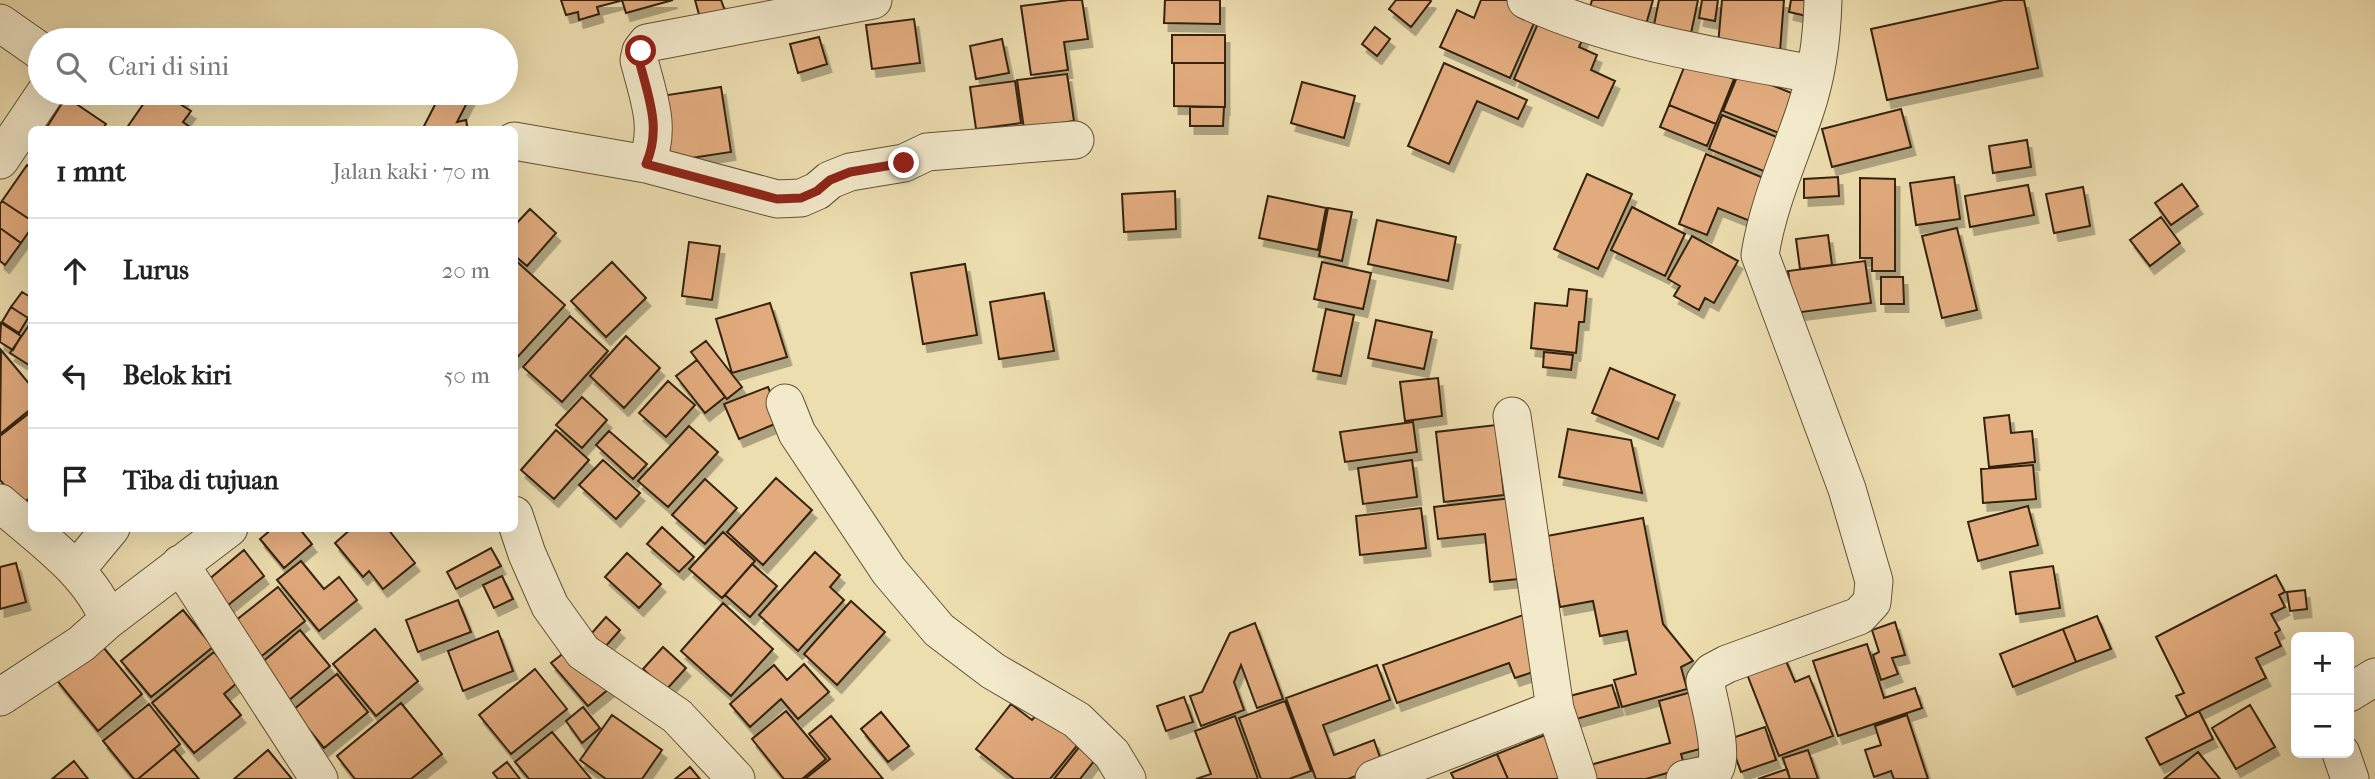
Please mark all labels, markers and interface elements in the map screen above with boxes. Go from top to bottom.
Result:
search box [28,28,518,105]
route start [625,35,656,66]
icon: search [52,48,90,86]
text: Cari di sini [108,51,229,82]
route end [888,147,919,178]
text: 1 mnt [56,154,126,189]
text: Jalan kaki · 70 m [333,158,490,185]
icon: ahead [56,252,94,290]
text: Lurus [123,255,189,286]
text: 20 m [441,257,490,284]
icon: left [56,357,94,395]
text: Belok kiri [123,360,231,391]
text: 50 m [443,362,490,389]
icon: arrive [56,462,94,500]
text: Tiba di tujuan [123,465,279,496]
map controls [2291,632,2354,758]
button: + [2291,632,2354,695]
button: − [2291,695,2354,758]

